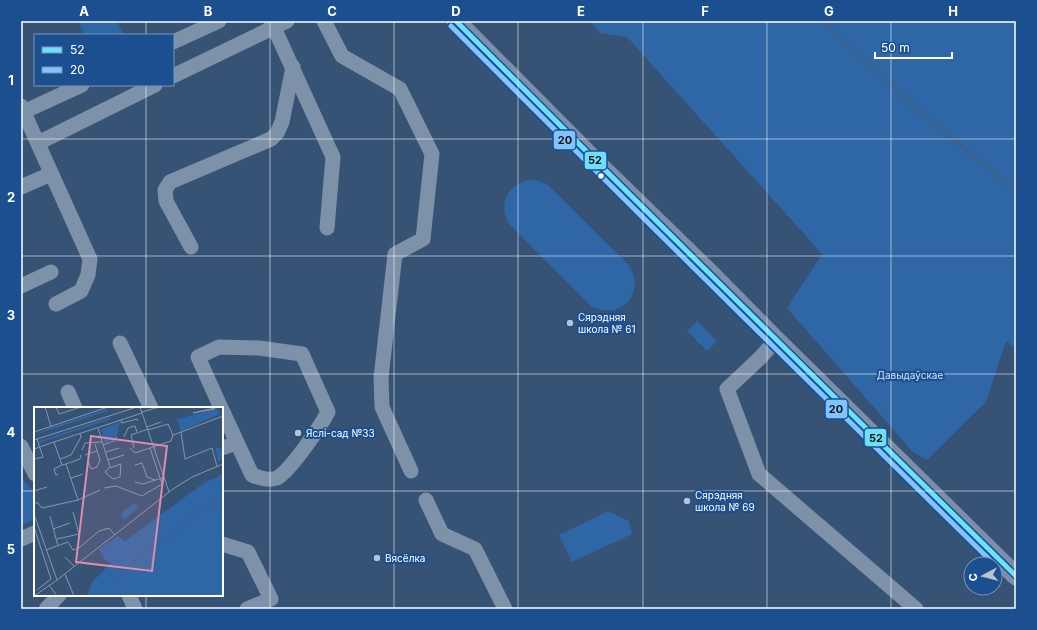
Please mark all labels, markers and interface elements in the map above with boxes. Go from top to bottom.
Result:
text: A [79,3,89,19]
text: B [204,3,213,19]
text: C [327,3,337,19]
text: D [451,3,461,19]
text: E [577,3,585,19]
text: F [701,3,709,19]
text: G [824,3,834,19]
text: H [948,3,958,19]
legend [34,34,174,86]
scale bar [875,34,952,60]
text: 50 m [881,40,910,55]
text: 52 [70,42,85,57]
text: 20 [70,62,85,77]
text: 1 [8,72,14,88]
line badge: 20 [553,130,576,150]
text: 20 [558,133,572,147]
line badge: 52 [584,151,607,170]
text: 52 [588,153,602,167]
unlabelled marker [596,171,606,181]
text: 2 [7,189,15,205]
text: 3 [7,307,15,323]
place label: Сярэдняя школа № 61 [578,311,636,335]
marker: Сярэдняя школа № 61 [565,318,575,328]
park label: Давыдаўскае [877,369,943,381]
line badge: 20 [825,399,848,419]
text: 20 [829,402,843,416]
inset map [34,407,223,596]
text: 4 [7,424,16,440]
place label: Яслі-сад №33 [306,427,375,439]
marker: Яслі-сад №33 [293,428,303,438]
line badge: 52 [864,428,887,447]
text: 52 [869,431,883,445]
place label: Сярэдняя школа № 69 [695,489,755,513]
marker: Сярэдняя школа № 69 [682,496,692,506]
text: 5 [7,541,15,557]
place label: Вясёлка [385,552,425,564]
marker: Вясёлка [372,553,382,563]
north arrow [963,556,1003,596]
text: С [966,572,981,582]

